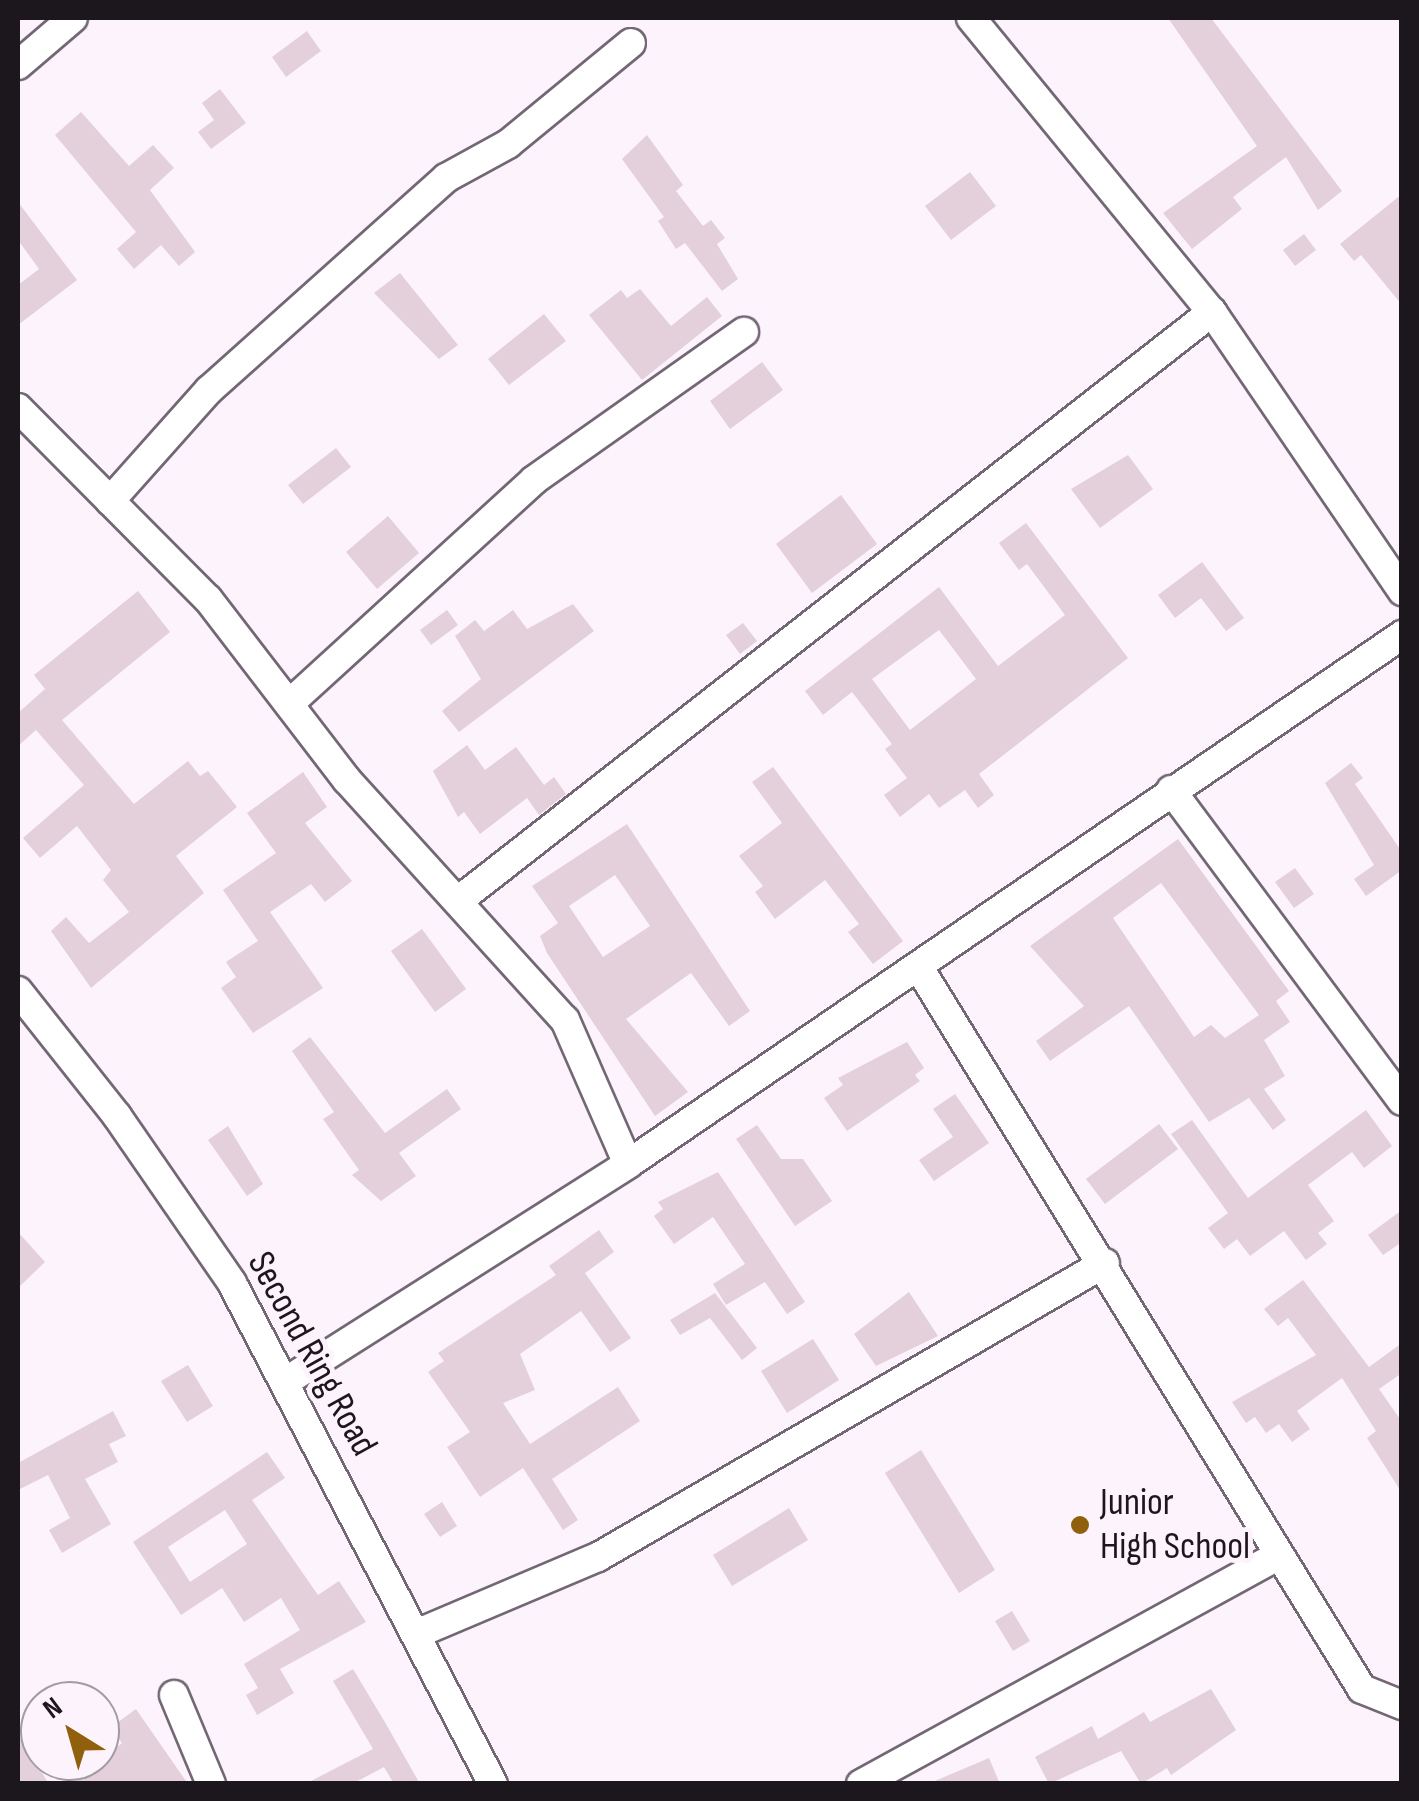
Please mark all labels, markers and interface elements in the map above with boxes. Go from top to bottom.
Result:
street label: Second Ring Road [237,1244,387,1464]
place label: Junior High School [1100,1480,1250,1570]
marker: Junior High School [1069,1514,1091,1536]
north arrow [20,1681,120,1781]
text: N [37,1691,69,1726]

